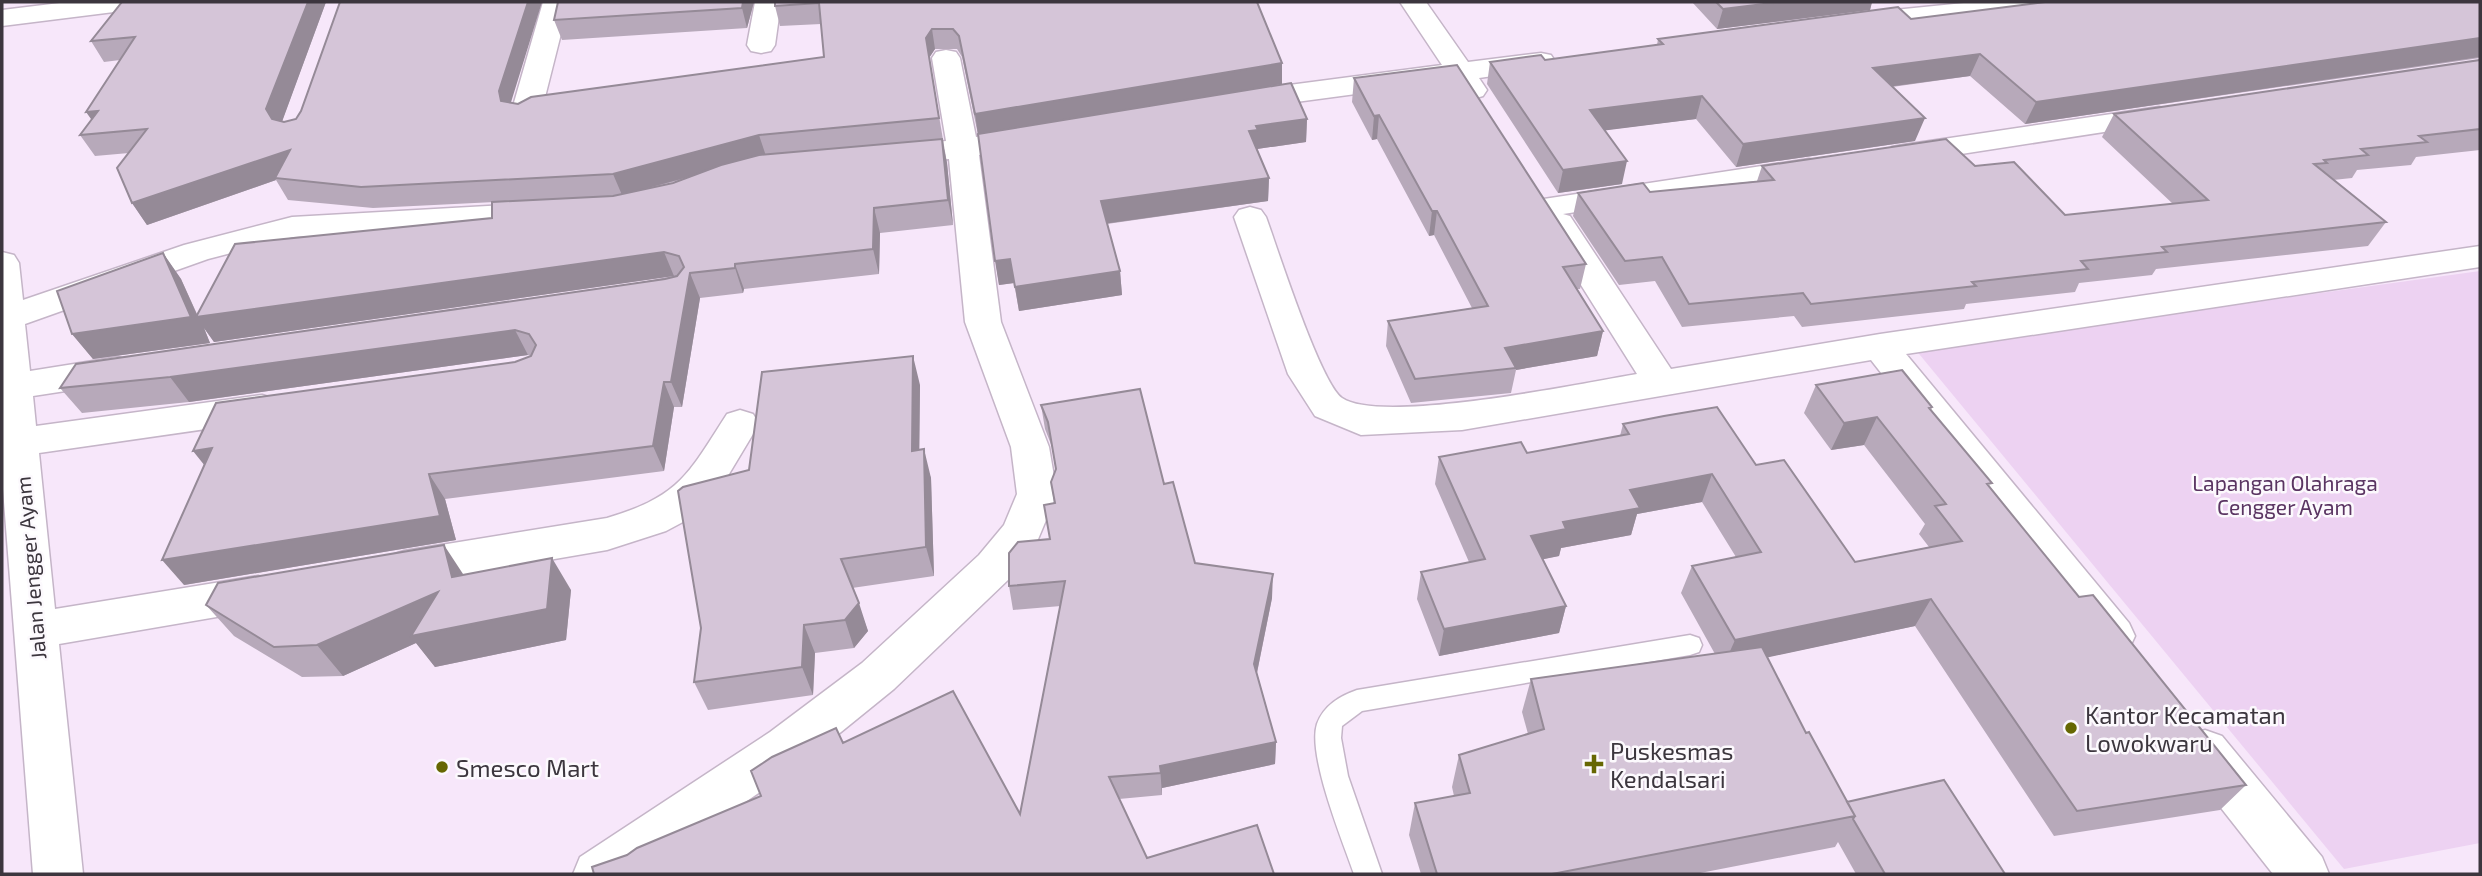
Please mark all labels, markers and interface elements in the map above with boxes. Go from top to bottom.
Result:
park label: Lapangan Olahraga Cengger Ayam [2192,470,2378,519]
street label: Jalan Jengger Ayam [10,475,50,661]
place label: Kantor Kecamatan Lowokwaru [2085,700,2286,757]
marker: Kantor Kecamatan Lowokwaru [2063,720,2079,736]
place label: Puskesmas Kendalsari [1610,736,1733,793]
place label: Smesco Mart [456,753,599,782]
marker: Puskesmas Kendalsari [1584,754,1604,774]
marker: Smesco Mart [434,759,450,775]

